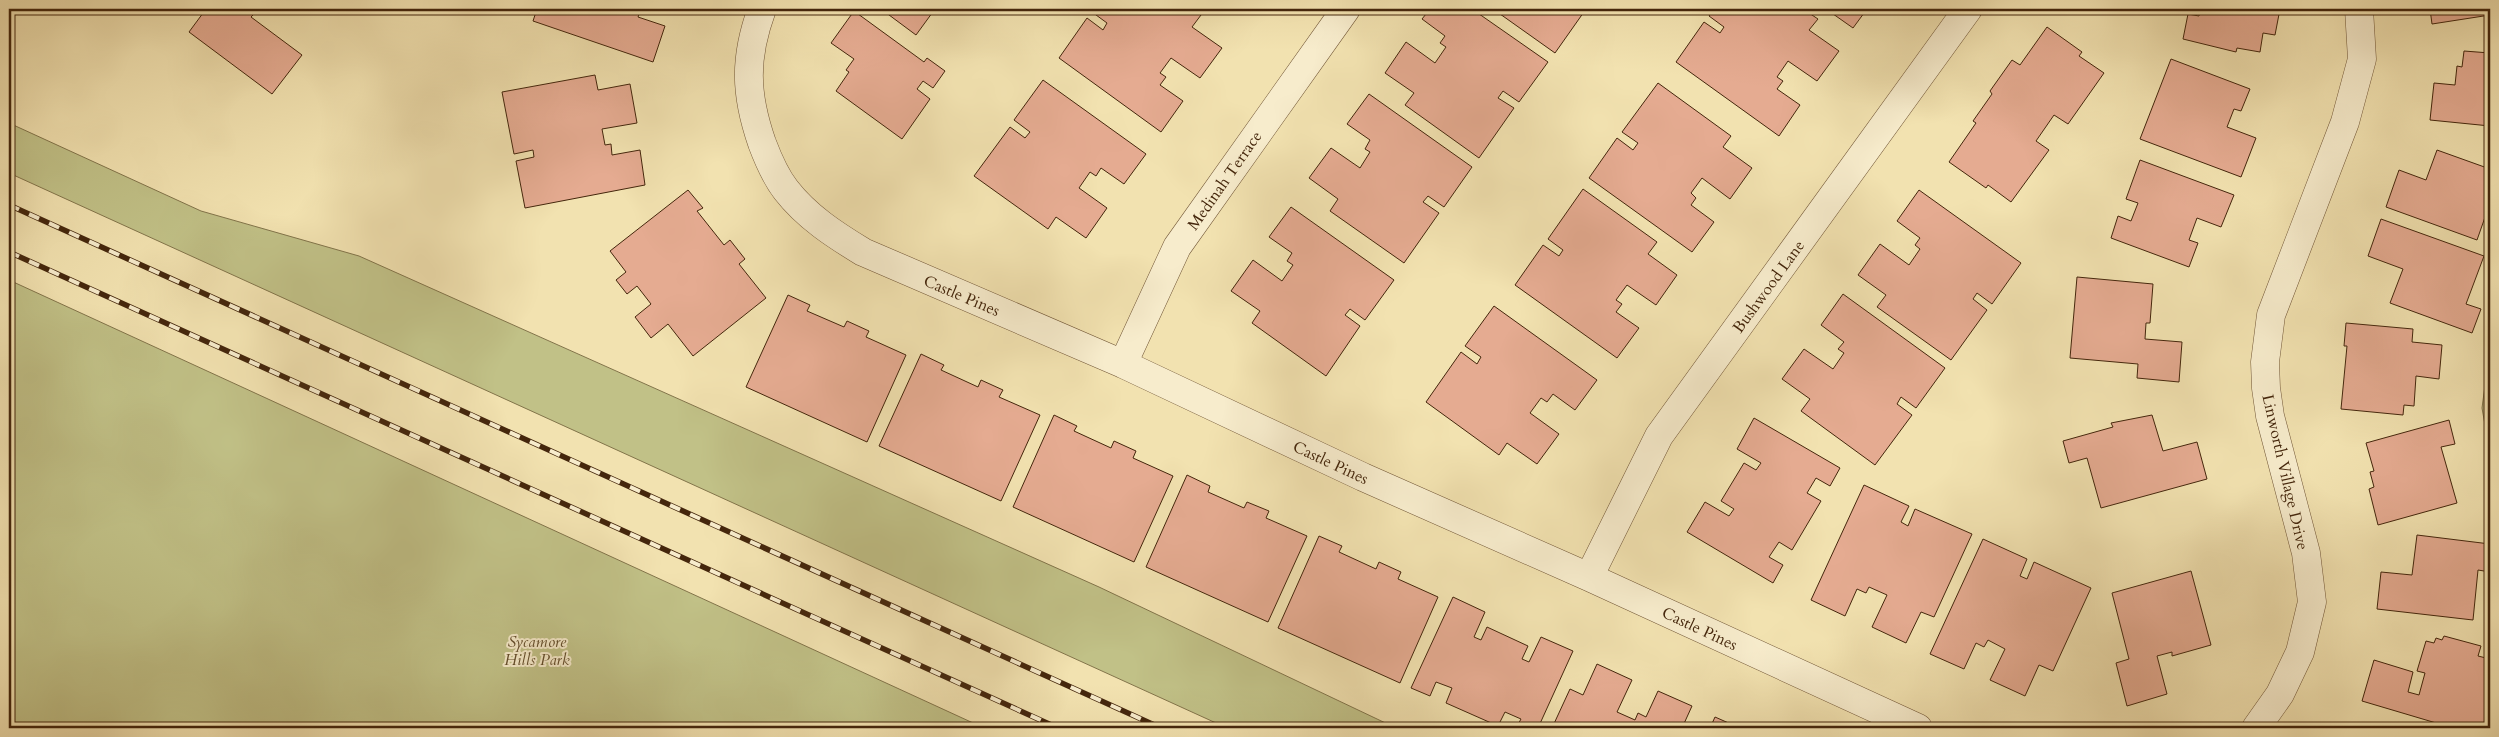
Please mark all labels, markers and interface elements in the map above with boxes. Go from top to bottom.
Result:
street label: Medinah Terrace [1182,127,1267,235]
street label: Bushwood Lane [1728,236,1810,337]
street label: Castle Pines [920,270,1003,322]
street label: Linworth Village Drive [2256,392,2314,552]
street label: Castle Pines [1289,436,1372,490]
street label: Castle Pines [1658,602,1741,656]
park label: Sycamore Hills Park [504,631,570,671]

